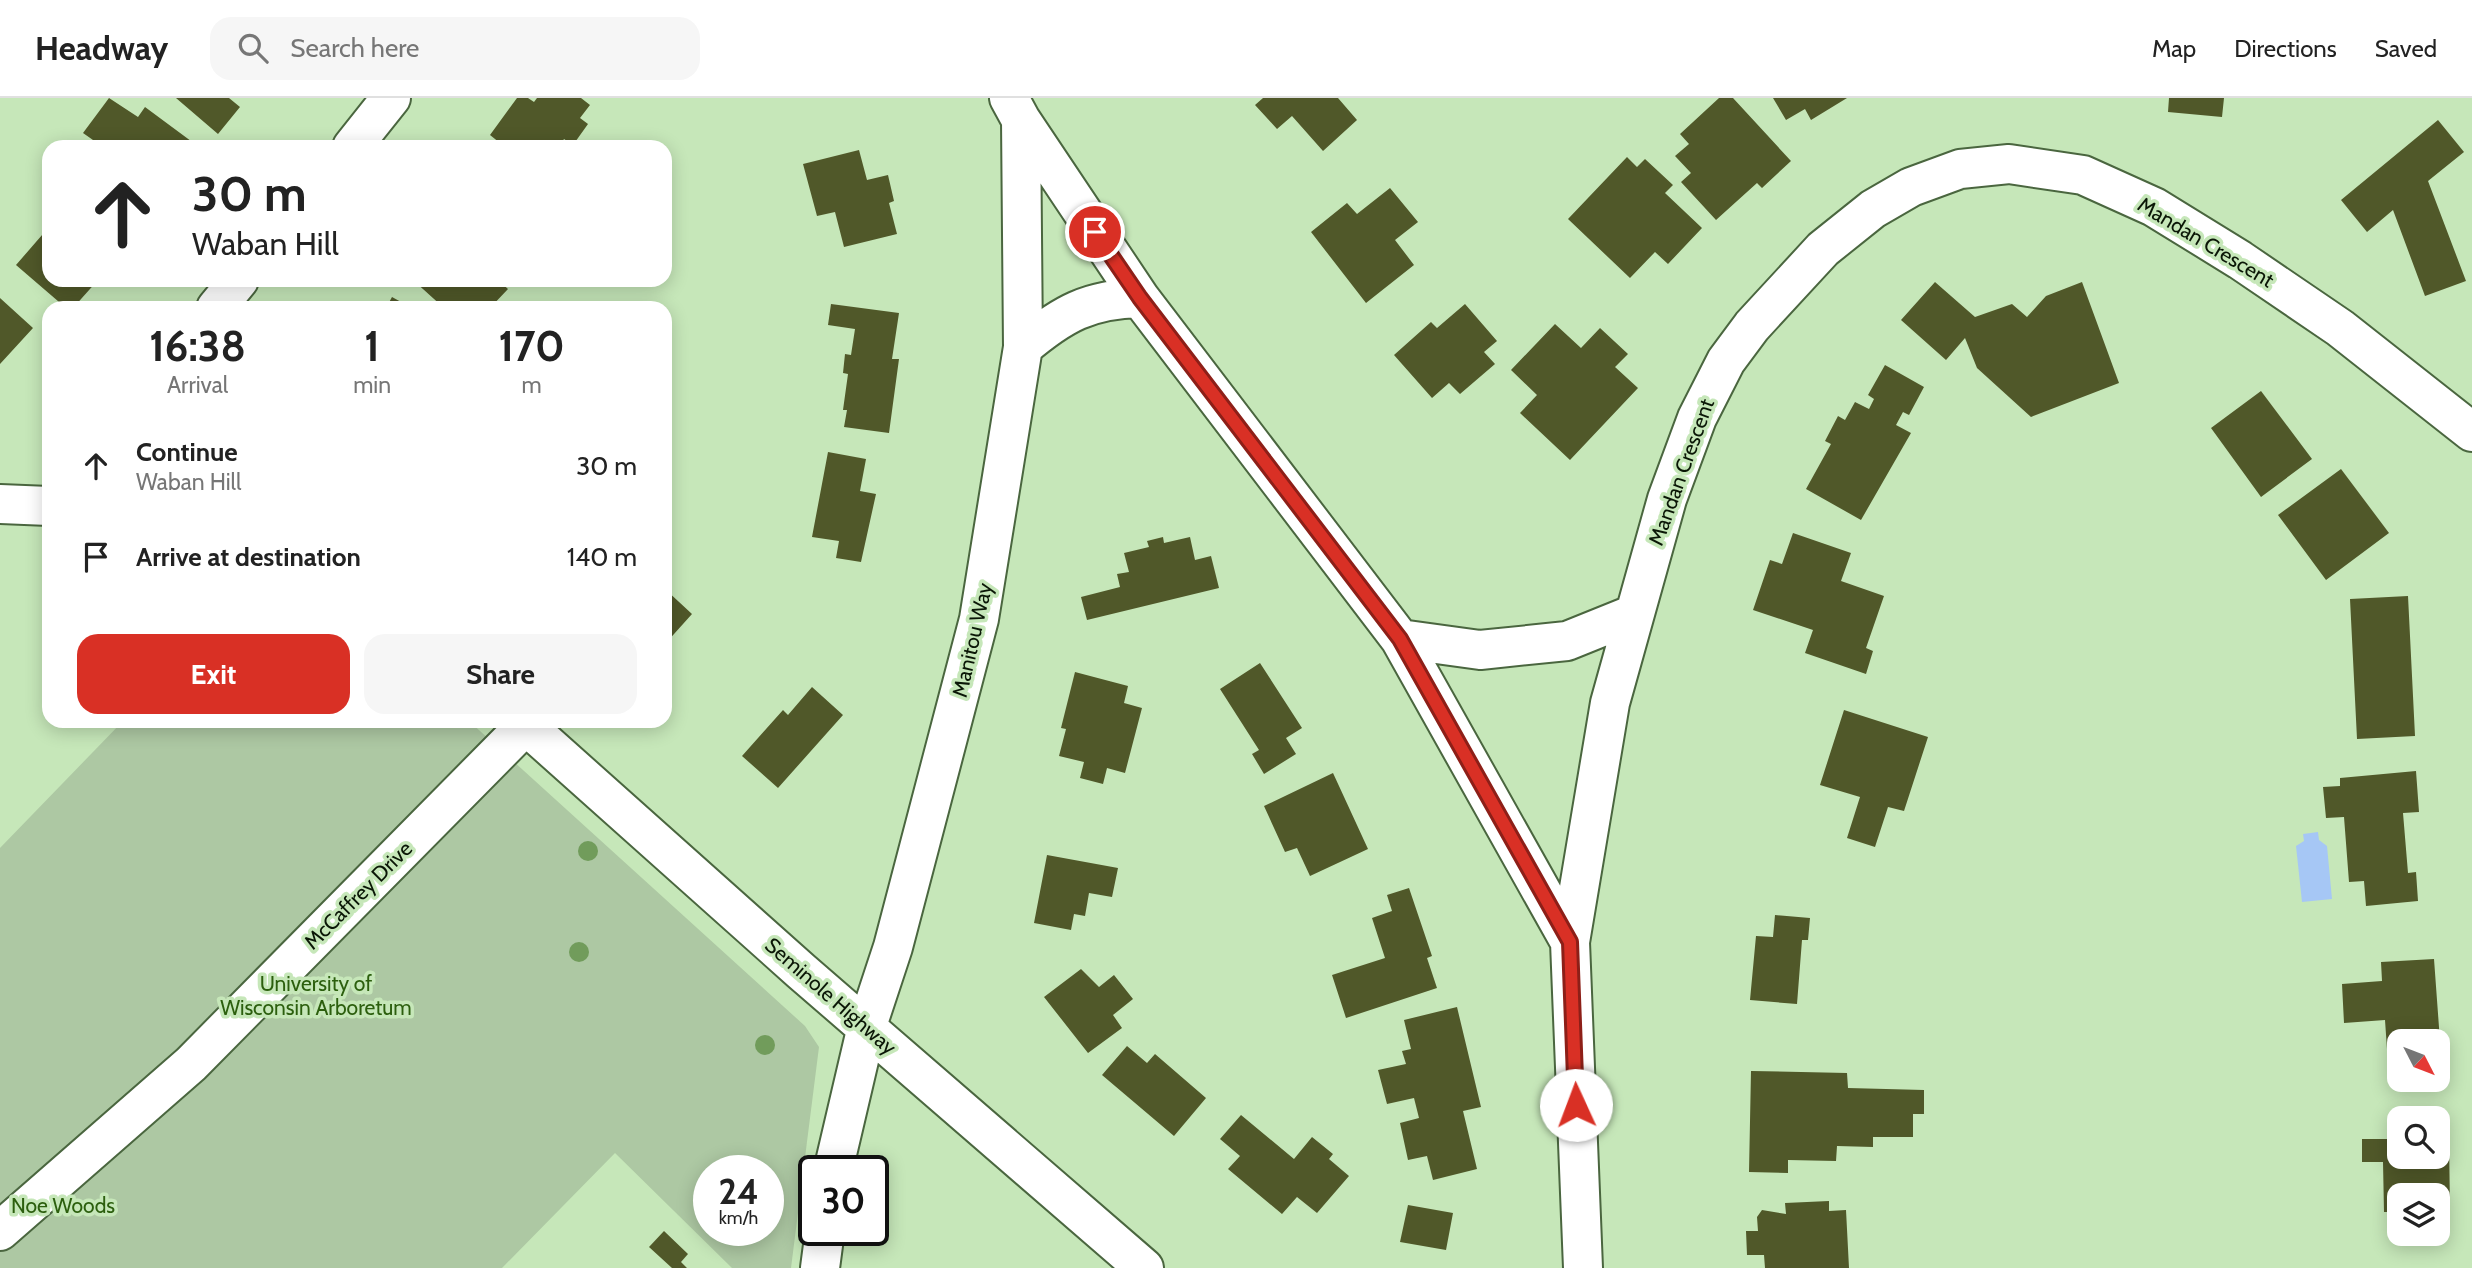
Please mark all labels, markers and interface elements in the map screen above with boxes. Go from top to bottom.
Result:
search box [210,17,700,80]
text: Headway [35,28,168,68]
icon: search [234,29,272,67]
text: Search here [290,32,419,64]
text: Map [2152,34,2196,63]
text: Directions [2234,34,2337,63]
text: Saved [2375,34,2437,63]
text: 30 m [192,164,307,223]
icon: ahead [77,168,168,259]
street label: Mandan Crescent [2133,192,2279,292]
pin [1065,202,1125,262]
icon: arrive [1076,213,1114,251]
text: Waban Hill [192,224,339,263]
text: 16:38 [149,320,246,372]
text: 1 [364,320,380,372]
text: 170 [498,320,565,372]
text: Arrival [167,371,228,399]
text: min [353,371,391,399]
text: m [521,371,542,399]
street label: Mandan Crescent [1643,395,1719,549]
text: Continue [136,436,238,468]
icon: ahead [77,447,115,485]
text: 30 m [576,450,637,482]
text: Waban Hill [136,468,241,496]
icon: arrive [77,538,115,576]
text: Arrive at destination [136,541,361,573]
text: 140 m [567,541,637,573]
street label: Manitou Way [947,580,997,700]
button: Exit [77,634,350,714]
button: Share [364,634,637,714]
street label: McCaffrey Drive [299,836,417,954]
street label: Seminole Highway [760,932,902,1060]
park label: University of Wisconsin Arboretum [220,971,412,1020]
north arrow [2387,1029,2450,1092]
map controls [2387,1029,2450,1246]
position arrow [1539,1068,1613,1142]
button: search [2387,1106,2450,1169]
speed limit sign: 30 [798,1155,889,1246]
text: 24 [718,1170,759,1213]
button: layers [2387,1183,2450,1246]
park label: Noe Woods [11,1193,115,1218]
text: km/h [719,1207,758,1229]

